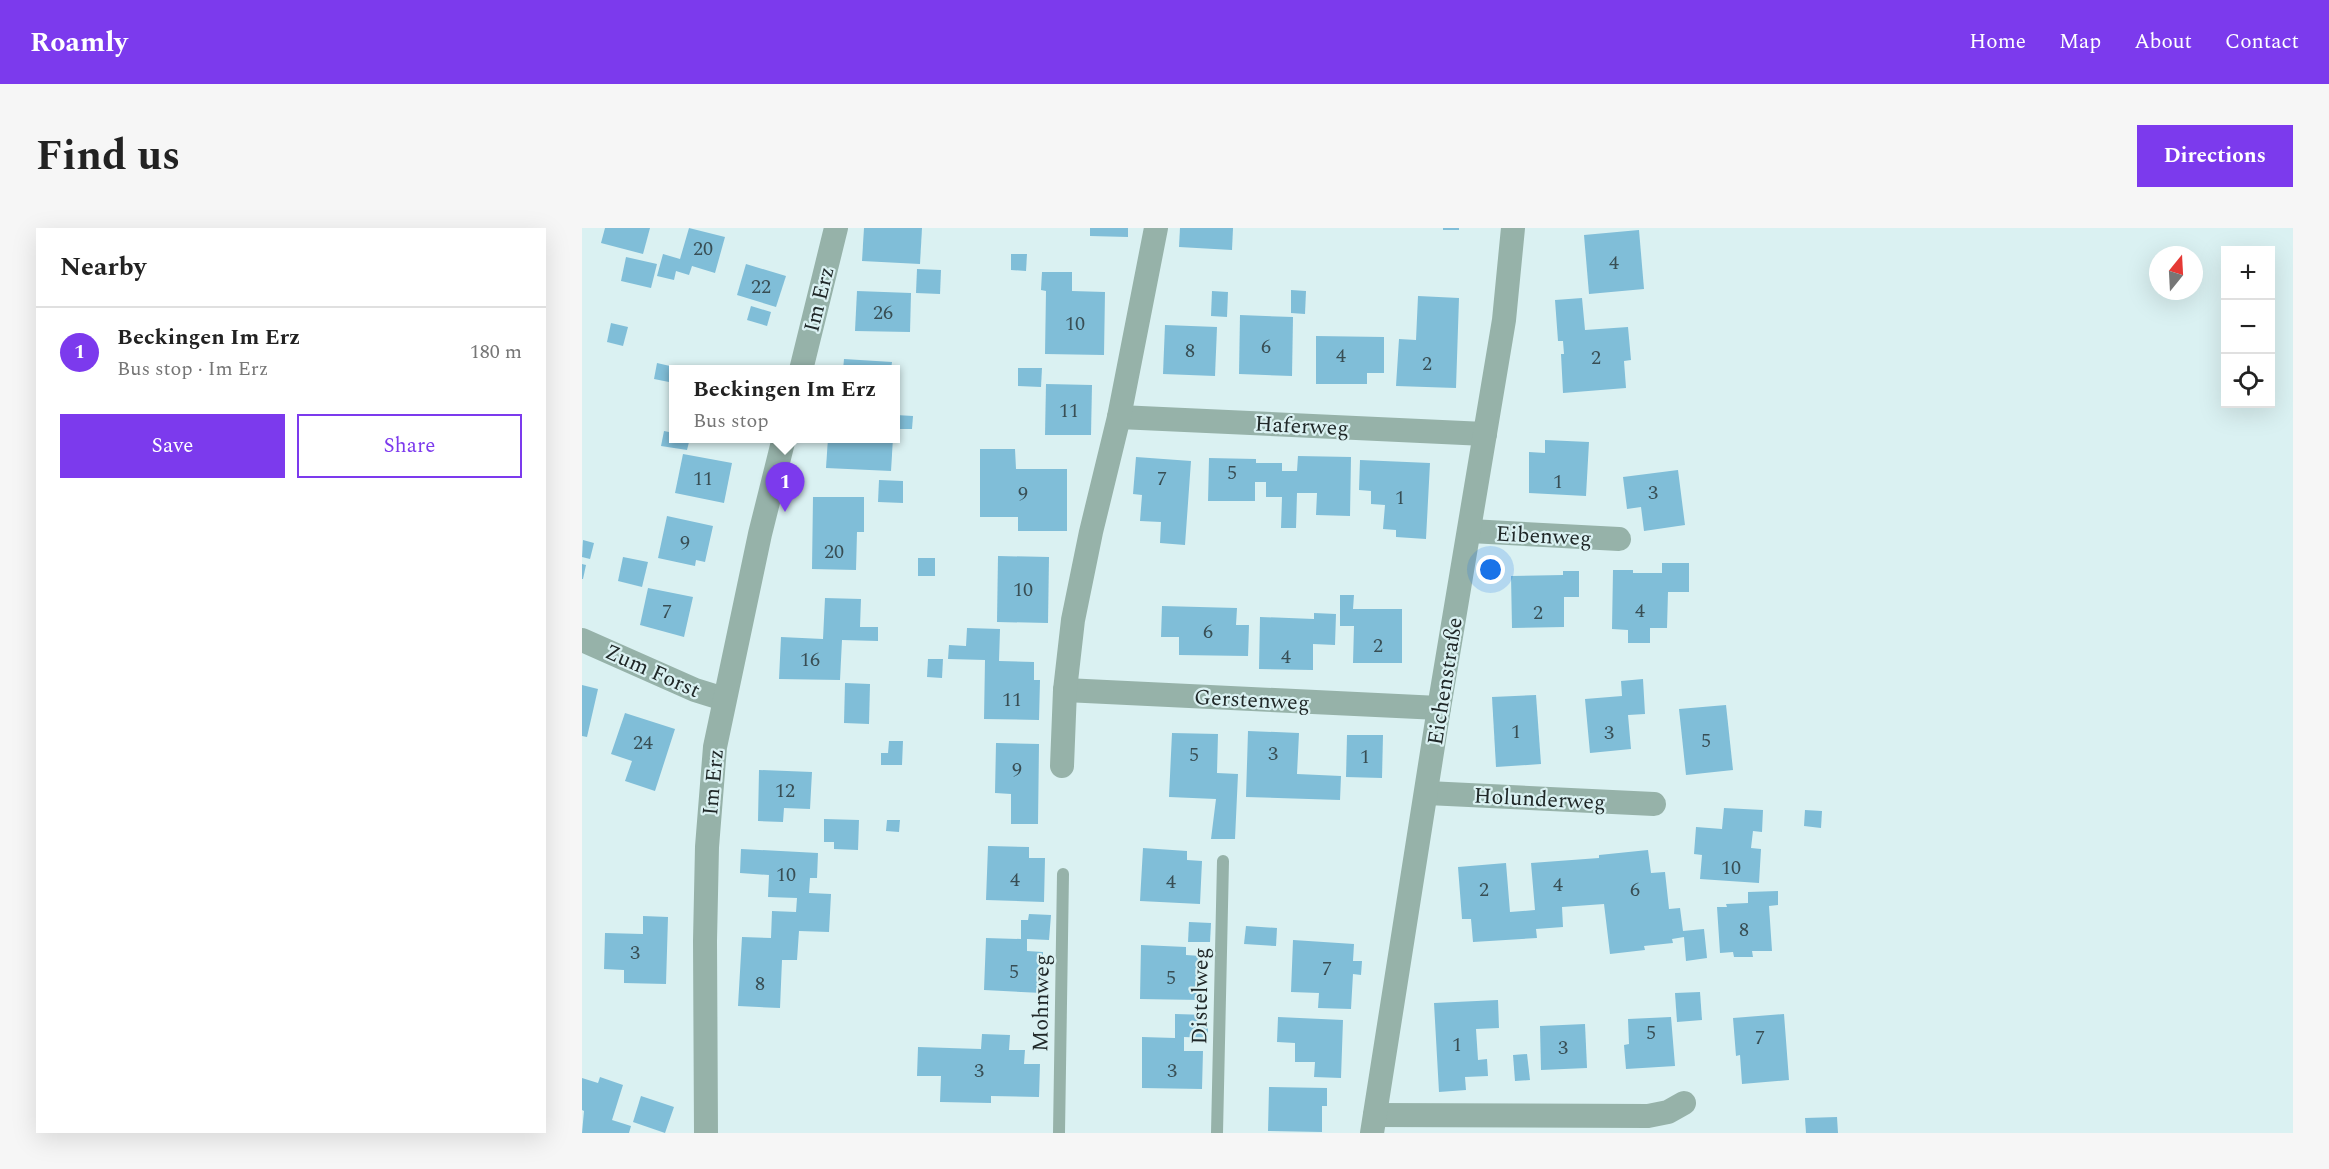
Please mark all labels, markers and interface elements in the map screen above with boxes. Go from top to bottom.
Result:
text: Roamly [30,21,128,64]
text: Home [1969,26,2026,58]
text: Map [2059,26,2101,58]
text: About [2134,26,2192,58]
text: Contact [2225,26,2299,58]
text: Find us [36,125,180,188]
button: Directions [2137,125,2293,187]
house number: 20 [693,234,713,264]
north arrow [2149,246,2203,300]
map controls [2221,246,2275,408]
button: + [2221,246,2275,300]
text: Nearby [60,247,146,287]
house number: 4 [1609,248,1619,278]
street label: Im Erz [795,263,844,336]
house number: 22 [751,272,771,302]
house number: 26 [873,298,893,328]
button: − [2221,300,2275,354]
house number: 10 [1065,309,1085,339]
text: Beckingen Im Erz [117,321,300,354]
house number: 6 [1261,332,1271,362]
house number: 8 [1185,336,1195,366]
text: 1 [74,337,85,367]
text: 180 m [470,337,522,367]
house number: 4 [1336,341,1346,371]
house number: 2 [1591,343,1601,373]
house number: 2 [1422,349,1432,379]
text: Bus stop · Im Erz [117,354,268,384]
button: locate [2221,354,2275,408]
popup [669,365,900,443]
text: Beckingen Im Erz [693,373,876,406]
house number: 11 [1059,396,1079,426]
text: Bus stop [693,406,769,436]
street label: Haferweg [1254,408,1350,445]
button: Save [60,414,285,478]
button: Share [297,414,522,478]
house number: 5 [1227,458,1237,488]
pin: 1 [766,462,804,512]
house number: 11 [693,464,713,494]
house number: 7 [1157,464,1167,494]
house number: 1 [1553,467,1563,497]
house number: 3 [1648,478,1658,508]
house number: 9 [1018,479,1028,509]
house number: 1 [1395,483,1405,513]
street label: Eibenweg [1495,518,1593,555]
house number: 9 [680,528,690,558]
house number: 20 [824,537,844,567]
your location [1476,555,1505,584]
house number: 10 [1013,575,1033,605]
house number: 4 [1635,596,1645,626]
house number: 7 [662,597,672,627]
house number: 2 [1533,598,1543,628]
street label: Eichenstraße [1419,615,1472,747]
house number: 6 [1203,617,1213,647]
house number: 2 [1373,631,1383,661]
street label: Zum Forst [599,636,706,707]
house number: 4 [1281,642,1291,672]
house number: 16 [800,645,820,675]
street label: Gerstenweg [1193,681,1311,720]
house number: 11 [1002,685,1022,715]
house number: 1 [1511,717,1521,747]
house number: 3 [1604,718,1614,748]
house number: 5 [1701,726,1711,756]
house number: 24 [633,728,653,758]
house number: 3 [1268,739,1278,769]
house number: 5 [1189,740,1199,770]
house number: 1 [1360,742,1370,772]
street label: Im Erz [694,747,733,817]
house number: 9 [1012,755,1022,785]
house number: 12 [775,776,795,806]
street label: Holunderweg [1473,780,1607,819]
house number: 10 [1721,853,1741,883]
house number: 10 [776,860,796,890]
house number: 4 [1010,865,1020,895]
house number: 4 [1166,867,1176,897]
house number: 4 [1553,870,1563,900]
house number: 2 [1479,875,1489,905]
house number: 6 [1630,875,1640,905]
house number: 8 [1739,915,1749,945]
house number: 3 [630,938,640,968]
street label: Distelweg [1183,947,1218,1045]
street label: Mohnweg [1024,954,1059,1052]
house number: 7 [1322,954,1332,984]
house number: 5 [1009,957,1019,987]
house number: 5 [1166,963,1176,993]
house number: 8 [755,969,765,999]
house number: 5 [1646,1018,1656,1048]
house number: 7 [1755,1023,1765,1053]
house number: 1 [1452,1030,1462,1060]
house number: 3 [1558,1033,1568,1063]
house number: 3 [974,1056,984,1086]
house number: 3 [1167,1056,1177,1086]

